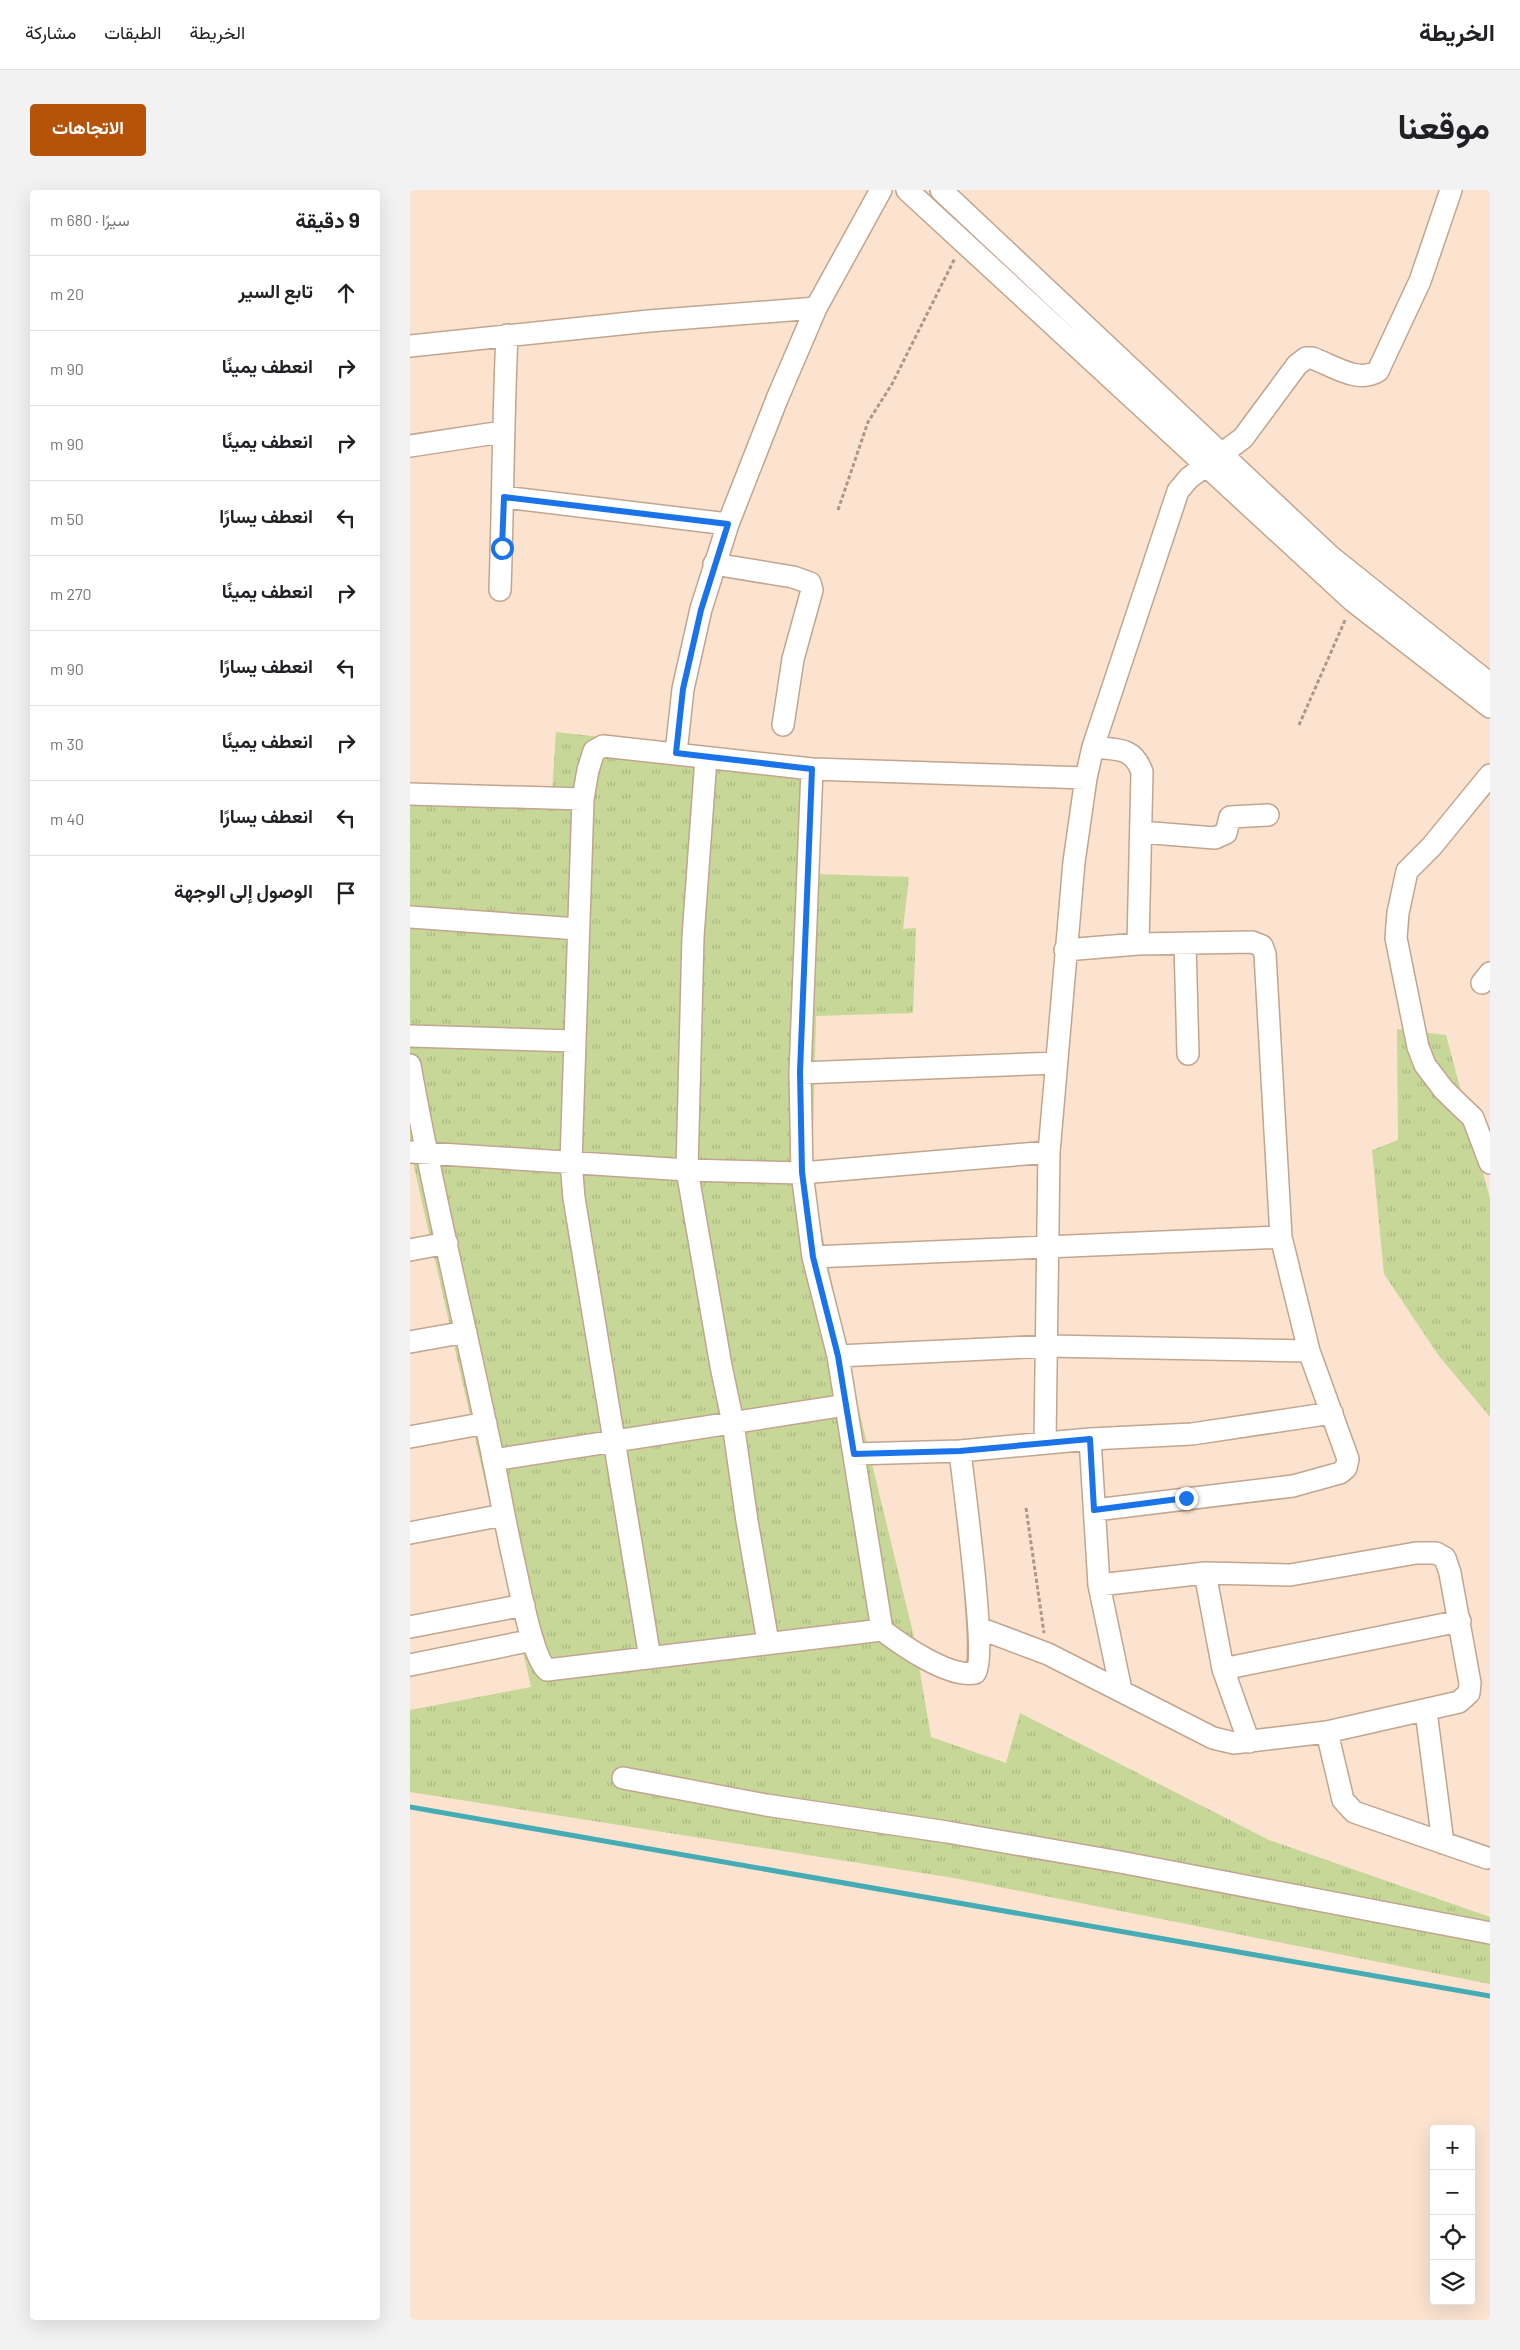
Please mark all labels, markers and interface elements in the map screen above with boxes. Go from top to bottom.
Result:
text: الخريطة [1419,17,1495,46]
text: مشاركة [25,21,76,43]
text: الطبقات [104,21,161,43]
text: الخريطة [189,21,245,43]
button: الاتجاهات [30,104,146,156]
text: موقعنا [1397,104,1490,146]
text: 9 دقيقة [295,207,360,232]
text: سيرًا · 680 m [50,210,130,229]
text: تابع السير [238,279,313,302]
icon: ahead [332,279,360,307]
text: 20 m [50,284,84,303]
text: انعطف يمينًا [222,354,313,377]
icon: right [332,354,360,382]
text: 90 m [50,359,84,378]
text: انعطف يمينًا [222,429,313,452]
icon: right [332,429,360,457]
text: 90 m [50,434,84,453]
text: انعطف يسارًا [219,504,313,527]
icon: left [332,504,360,532]
text: 50 m [50,509,84,528]
route start [491,537,514,560]
text: انعطف يمينًا [222,579,313,602]
icon: right [332,579,360,607]
text: 270 m [50,584,92,603]
text: انعطف يسارًا [219,654,313,677]
icon: left [332,654,360,682]
text: 90 m [50,659,84,678]
text: انعطف يمينًا [222,729,313,752]
icon: right [332,729,360,757]
text: 30 m [50,734,84,753]
text: انعطف يسارًا [219,804,313,827]
icon: left [332,804,360,832]
text: 40 m [50,809,84,828]
text: الوصول إلى الوجهة [174,879,313,902]
icon: arrive [332,879,360,907]
route end [1175,1487,1198,1510]
map controls [1430,2125,1475,2305]
button: + [1430,2125,1475,2170]
button: − [1430,2170,1475,2215]
button: locate [1430,2215,1475,2260]
button: layers [1430,2260,1475,2305]

